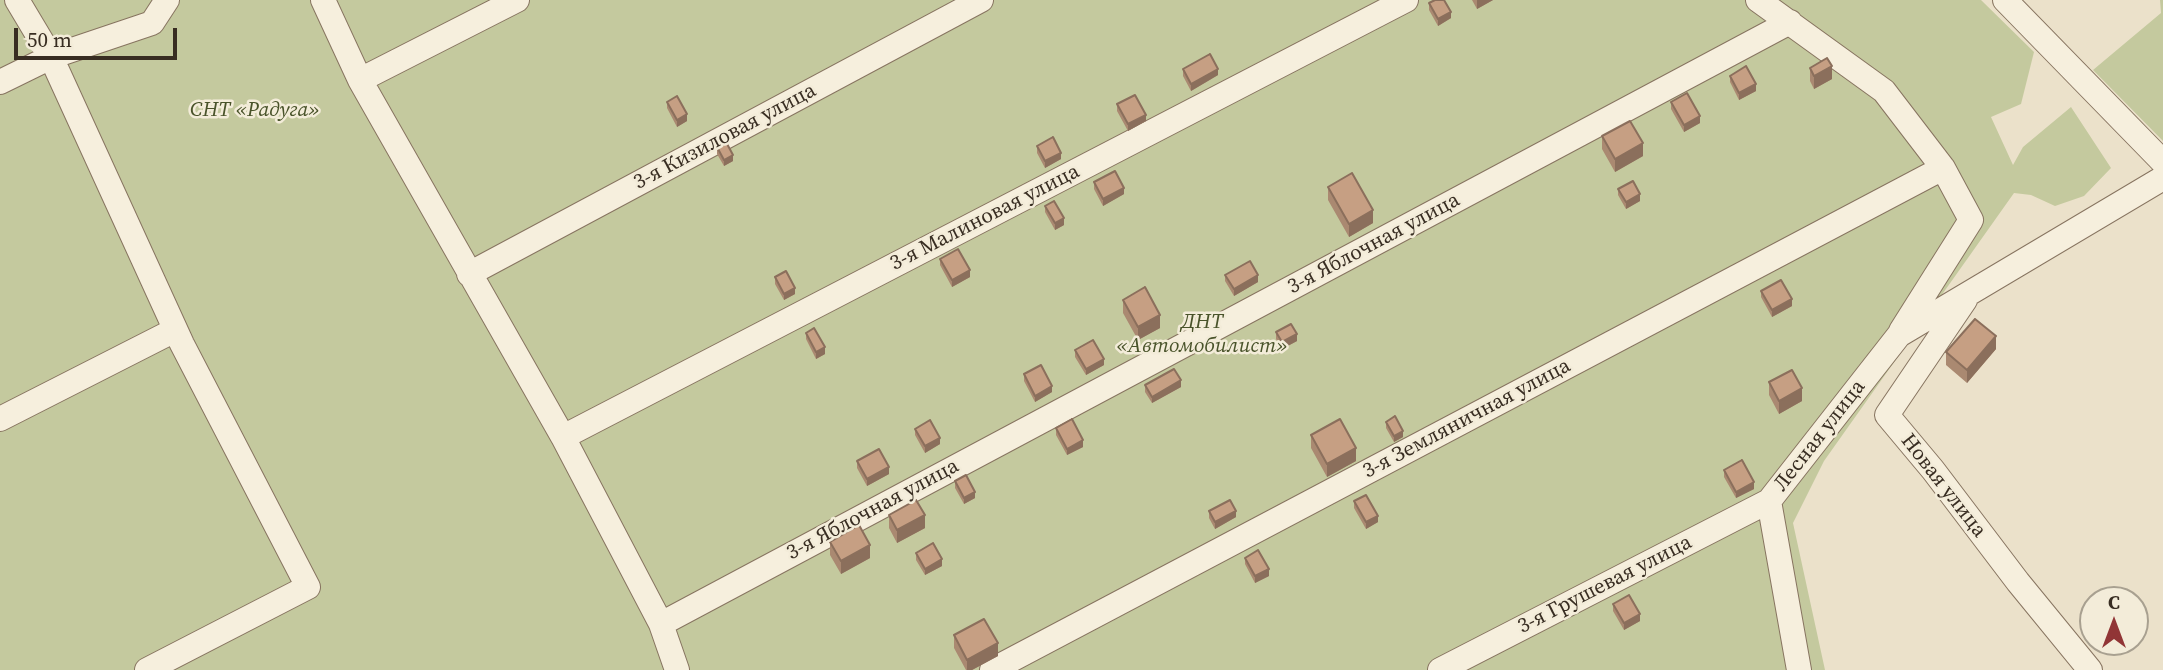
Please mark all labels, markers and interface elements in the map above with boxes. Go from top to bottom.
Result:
scale bar [18,14,180,58]
text: 50 m [27,25,72,54]
street label: 3-я Кизиловая улица [630,78,820,196]
park label: СНТ «Радуга» [190,98,320,124]
street label: 3-я Малиновая улица [886,159,1084,277]
street label: 3-я Яблочная улица [1284,188,1464,300]
park label: ДНТ «Автомобилист» [1116,310,1288,360]
street label: 3-я Земляничная улица [1359,353,1575,485]
street label: Лесная улица [1769,375,1871,497]
street label: Новая улица [1895,429,1991,543]
street label: 3-я Яблочная улица [783,454,963,566]
street label: 3-я Грушевая улица [1514,530,1696,640]
north arrow [2079,586,2149,656]
text: С [2108,589,2120,615]

